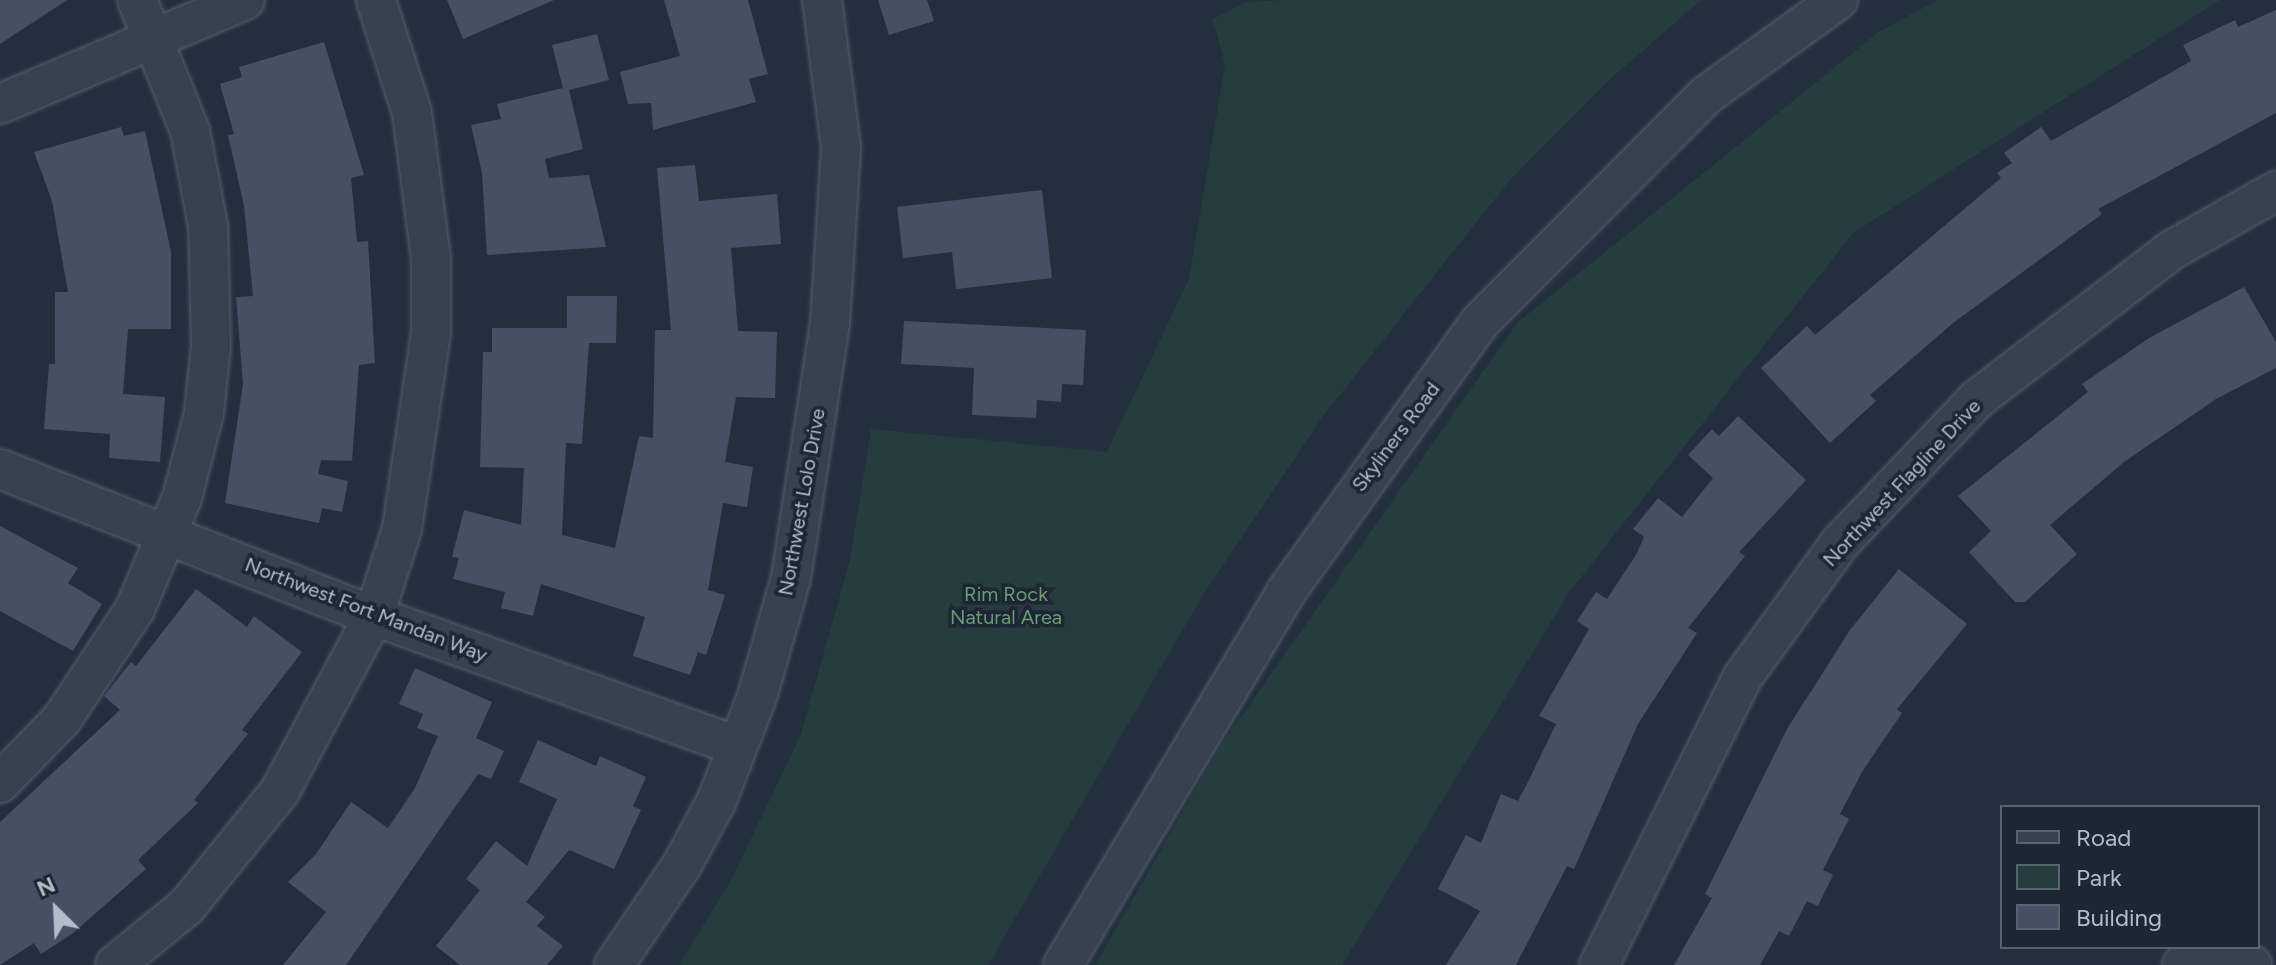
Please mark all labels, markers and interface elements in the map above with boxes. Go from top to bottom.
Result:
street label: Skyliners Road [1347,378,1445,496]
street label: Northwest Flagline Drive [1818,394,1986,572]
street label: Northwest Lolo Drive [774,406,830,598]
street label: Northwest Fort Mandan Way [242,553,490,667]
park label: Rim Rock Natural Area [950,583,1062,630]
legend [2000,805,2260,949]
text: Road [2076,823,2131,852]
text: Park [2076,863,2122,892]
north arrow [16,869,96,949]
text: N [33,871,59,902]
text: Building [2076,903,2162,932]

